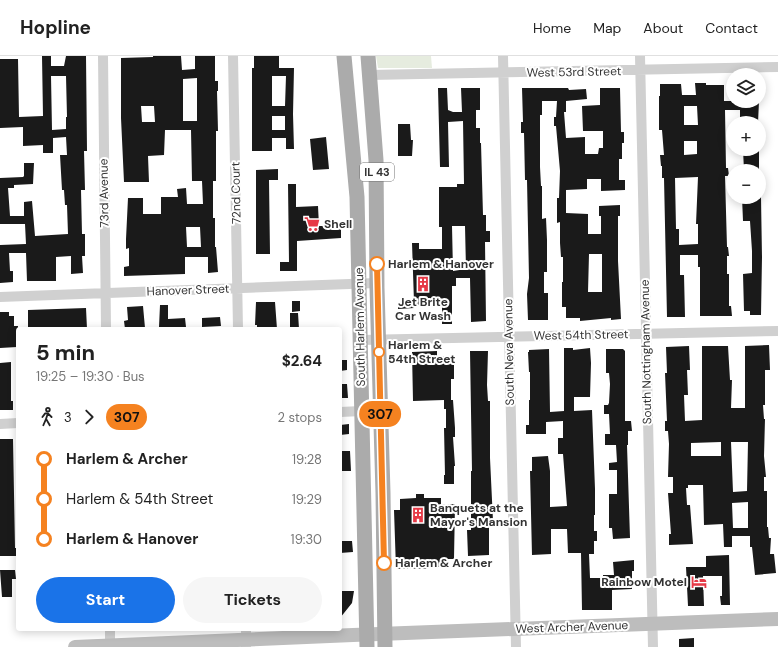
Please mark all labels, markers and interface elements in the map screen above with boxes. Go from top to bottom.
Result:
text: Hopline [20,15,91,40]
text: Home [533,19,571,37]
text: Map [593,19,621,37]
text: About [643,19,683,37]
text: Contact [705,19,758,37]
street label: West 53rd Street [526,63,622,81]
map controls [726,68,766,204]
button: layers [726,68,766,108]
button: + [726,116,766,156]
street label: 73rd Avenue [95,158,113,228]
street label: 72nd Court [227,161,245,224]
road number: IL 43 [360,163,394,181]
button: − [726,164,766,204]
supermarket icon: Shell [303,215,321,233]
place label: Shell [324,216,352,232]
marker: Harlem & Hanover [369,256,385,272]
place label: Harlem & Hanover [388,256,494,272]
street label: South Harlem Avenue [351,267,369,387]
building icon: Jet Brite Car Wash [414,275,432,293]
street label: South Nottingham Avenue [637,279,655,425]
street label: Hanover Street [146,281,230,299]
place label: Jet Brite Car Wash [395,294,451,324]
street label: South Neva Avenue [500,298,518,406]
street label: West 54th Street [533,326,629,344]
place label: Harlem & 54th Street [388,337,456,367]
text: 5 min [36,338,95,367]
marker: Harlem & 54th Street [373,346,385,358]
text: $2.64 [282,351,322,371]
text: 19:25 – 19:30 · Bus [36,368,145,385]
line badge: 307 [357,401,403,427]
text: 307 [367,405,393,423]
icon: walk [36,406,58,428]
icon: forward [78,406,100,428]
text: 307 [114,408,139,426]
text: 3 [64,409,72,426]
text: 2 stops [278,409,322,426]
text: Harlem & Archer [66,449,188,469]
text: 19:28 [292,451,322,468]
text: Harlem & 54th Street [66,489,213,509]
text: 19:29 [292,491,322,508]
place label: Banquets at the Mayor's Mansion [430,500,527,530]
building icon: Banquets at the Mayor's Mansion [409,506,427,524]
text: Harlem & Hanover [66,529,198,549]
text: 19:30 [291,531,322,548]
marker: Harlem & Archer [376,555,392,571]
place label: Harlem & Archer [395,555,492,571]
hotel icon: Rainbow Motel [690,573,708,591]
place label: Rainbow Motel [601,574,687,590]
button: Start [36,577,175,623]
button: Tickets [183,577,322,623]
street label: West Archer Avenue [515,617,629,637]

